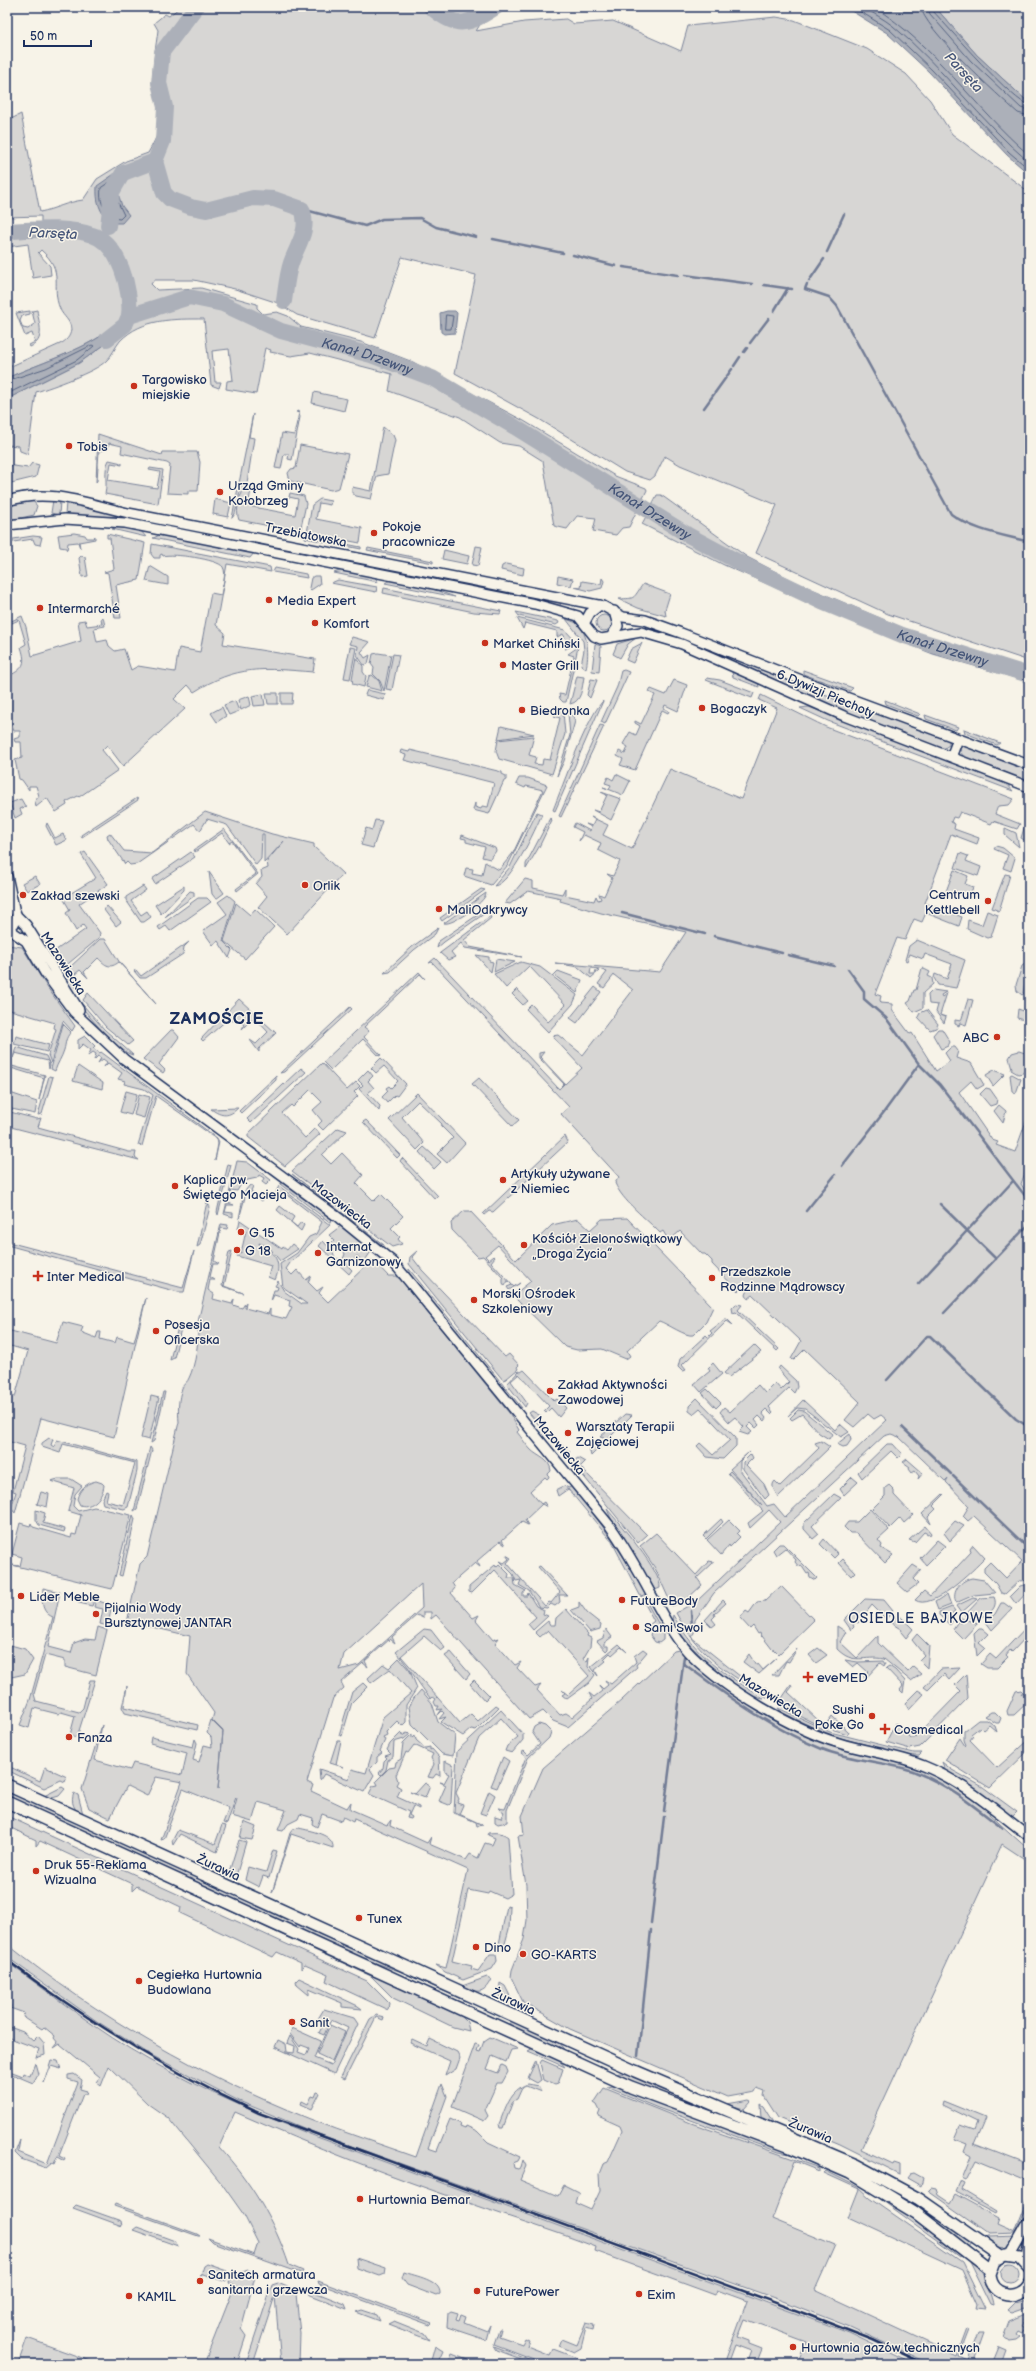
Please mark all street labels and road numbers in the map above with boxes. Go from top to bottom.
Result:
street label: Trzebiatowska [263,519,348,551]
street label: 6 Dywizji Piechoty [774,666,877,722]
street label: Mazowiecka [37,929,89,998]
street label: Mazowiecka [308,1177,375,1233]
street label: Mazowiecka [530,1413,588,1478]
street label: Mazowiecka [736,1670,805,1721]
street label: Żurawia [194,1851,243,1885]
street label: Żurawia [489,1985,538,2019]
street label: Żurawia [785,2114,835,2147]

